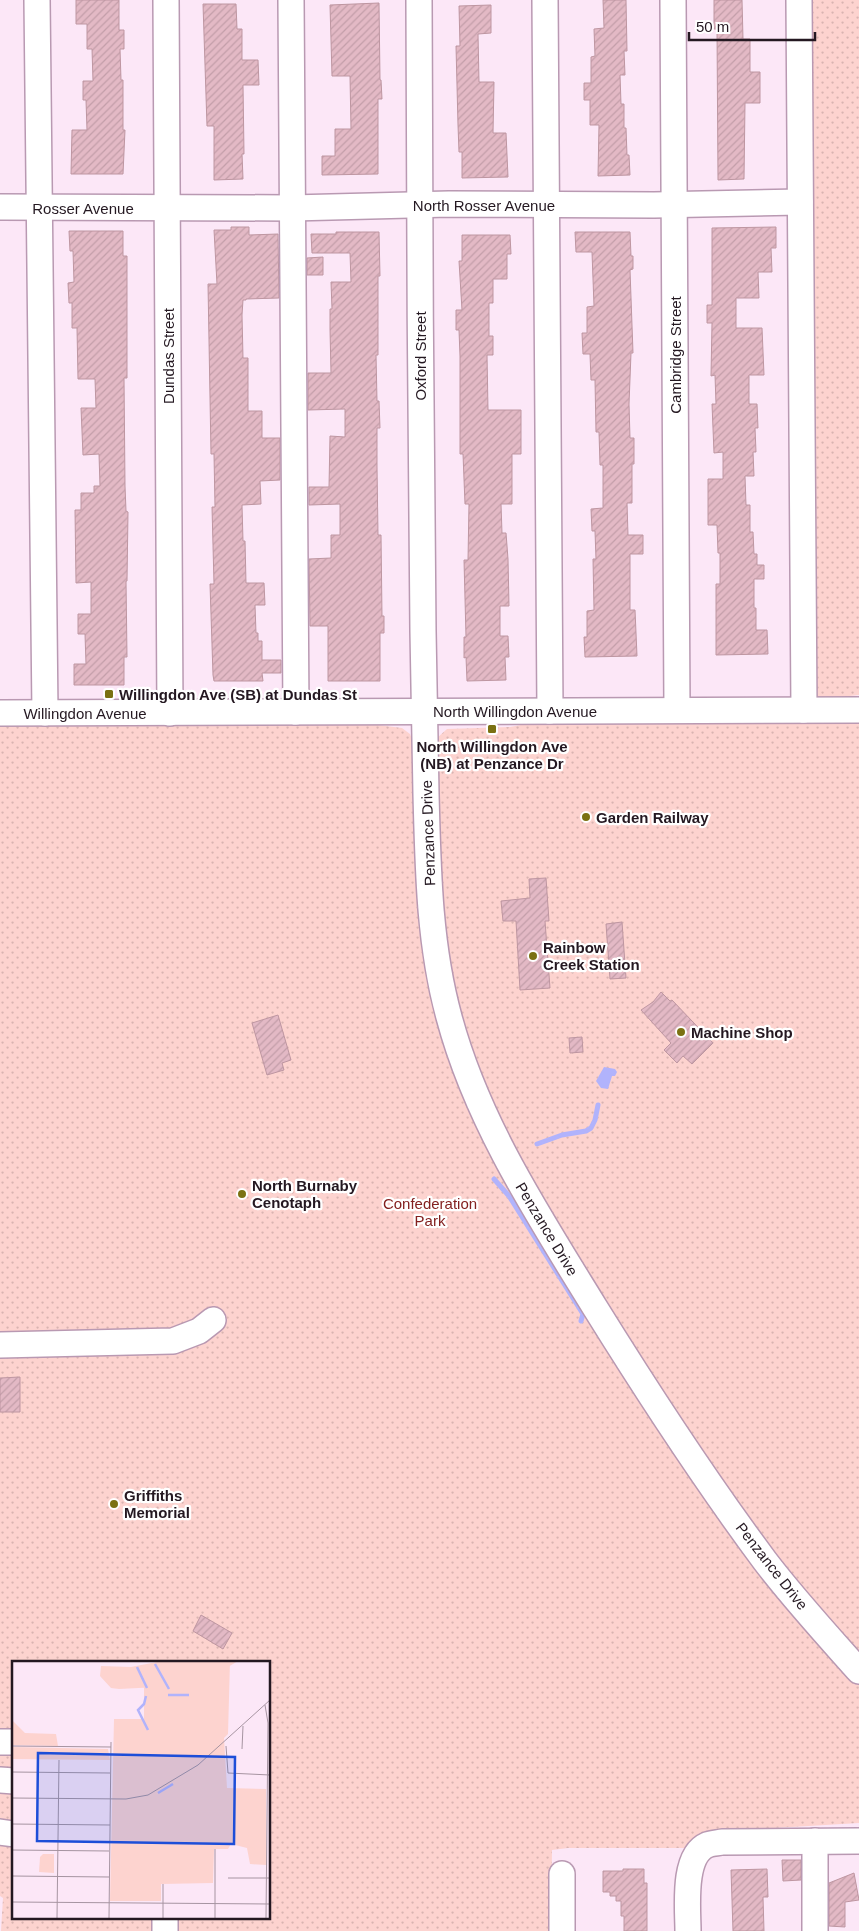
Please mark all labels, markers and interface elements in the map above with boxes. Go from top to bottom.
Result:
scale bar [689,10,815,42]
text: 50 m [696,18,729,35]
street label: North Rosser Avenue [413,197,555,214]
street label: Rosser Avenue [32,200,134,217]
street label: Cambridge Street [667,295,684,414]
street label: Dundas Street [160,307,177,404]
street label: Oxford Street [412,311,429,401]
place label: Willingdon Ave (SB) at Dundas St [119,686,357,703]
marker: Willingdon Ave (SB) at Dundas St [103,688,115,700]
street label: North Willingdon Avenue [433,703,597,720]
street label: Willingdon Avenue [23,705,147,722]
marker: North Willingdon Ave (NB) at Penzance Dr [486,723,498,735]
place label: North Willingdon Ave (NB) at Penzance Dr [416,738,568,772]
street label: Penzance Drive [418,780,438,886]
place label: Garden Railway [596,809,709,826]
marker: Garden Railway [580,811,592,823]
place label: Rainbow Creek Station [543,939,640,973]
marker: Rainbow Creek Station [527,950,539,962]
place label: Machine Shop [691,1024,793,1041]
marker: Machine Shop [675,1026,687,1038]
place label: North Burnaby Cenotaph [252,1177,358,1211]
street label: Penzance Drive [512,1179,582,1279]
marker: North Burnaby Cenotaph [236,1188,248,1200]
park label: Confederation Park [383,1195,477,1229]
place label: Griffiths Memorial [124,1487,190,1521]
marker: Griffiths Memorial [108,1498,120,1510]
street label: Penzance Drive [733,1519,811,1613]
inset map [12,1661,270,1918]

